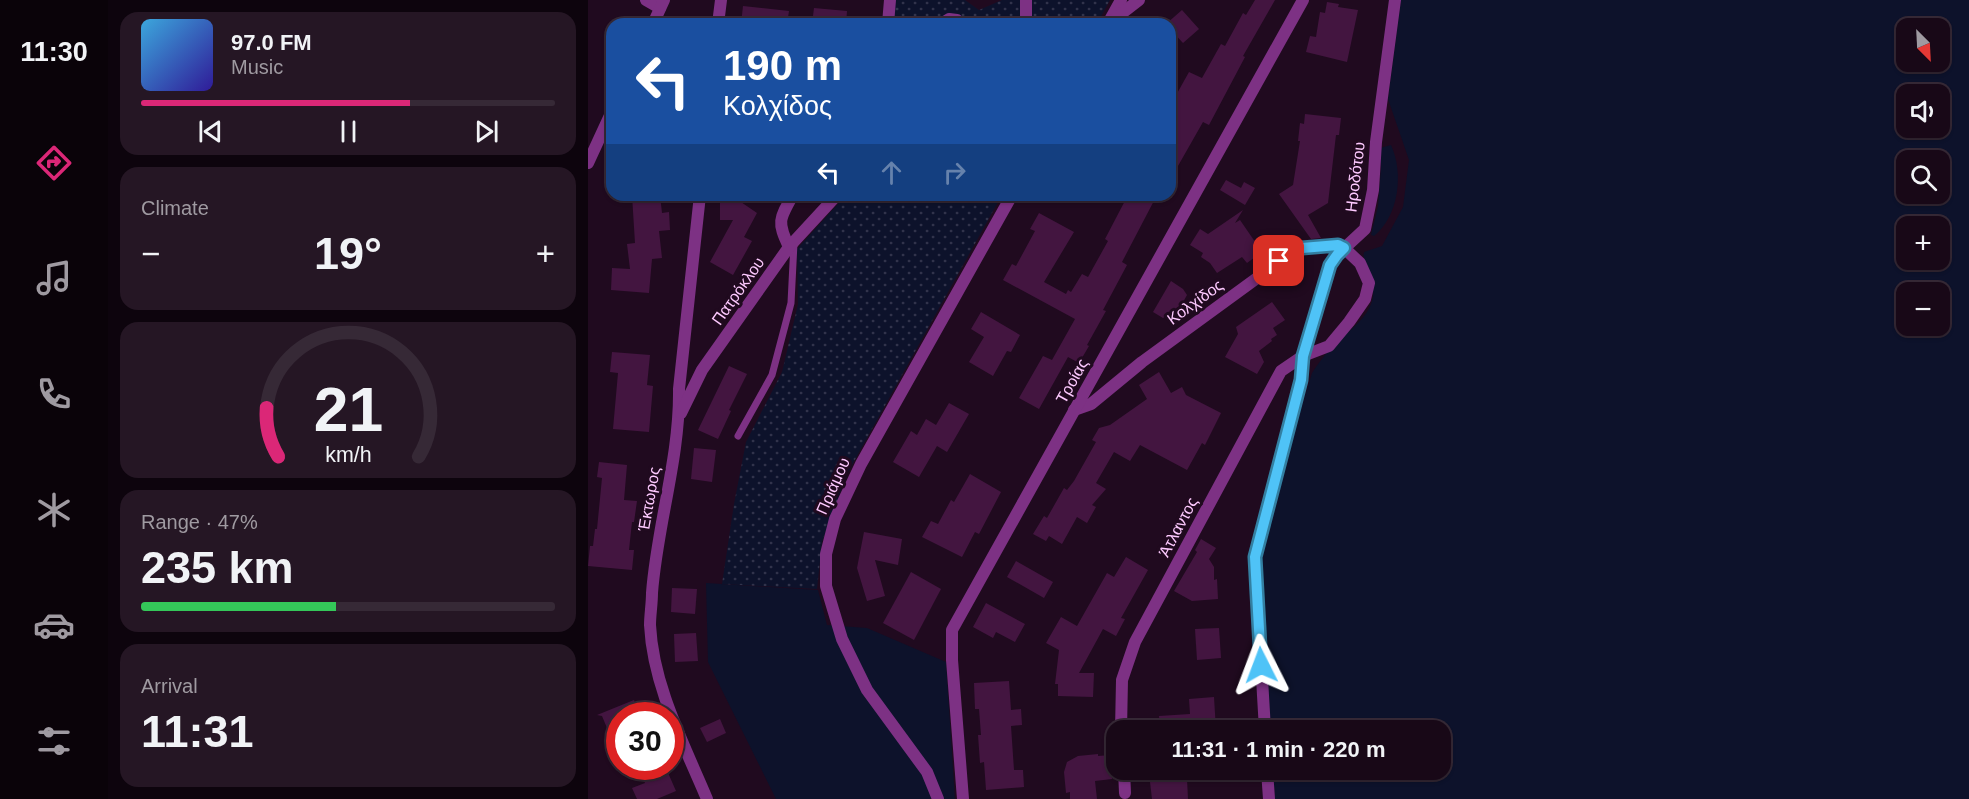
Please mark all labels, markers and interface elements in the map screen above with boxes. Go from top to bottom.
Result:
north arrow [1896,18,1950,72]
map controls [1896,18,1950,336]
text: 97.0 FM [231,30,312,55]
text: 11:30 [20,37,88,67]
icon: left [624,42,702,120]
text: 190 m [723,42,842,89]
text: Music [231,56,283,78]
button: sound [1896,84,1950,138]
text: Κολχίδος [723,91,832,121]
icon: previous [194,115,227,148]
icon: pause [332,115,365,148]
icon: next [470,115,503,148]
street label: Ηροδότου [1342,141,1368,213]
icon: directions [33,142,75,184]
button: search [1896,150,1950,204]
icon: left [812,156,845,189]
icon: ahead [875,156,908,189]
icon: right [938,156,971,189]
text: Climate [141,197,209,219]
button: + [1896,216,1950,270]
text: 19° [314,228,382,279]
text: − [141,235,160,272]
text: + [536,235,555,272]
pin [1253,235,1304,286]
icon: arrive [1262,244,1295,277]
street label: Πατρόκλου [709,254,767,328]
icon: music [33,257,75,299]
street label: Κολχίδος [1164,276,1226,328]
button: − [1896,282,1950,336]
street label: Τροίας [1053,356,1091,406]
icon: phone [33,373,75,415]
text: 21 [313,375,383,444]
text: km/h [325,443,371,467]
street label: Πριάμου [813,455,853,517]
street label: Έκτωρος [635,465,663,533]
icon: climate [33,489,75,531]
street label: Άτλαντος [1155,494,1201,560]
text: Range · 47% [141,511,258,533]
text: 235 km [141,542,294,593]
icon: car [33,604,75,646]
position arrow [1229,633,1293,697]
text: Arrival [141,675,198,697]
speed limit sign: 30 [606,702,684,780]
text: 11:31 [141,706,254,757]
icon: filters [33,720,75,762]
text: 11:31 · 1 min · 220 m [1172,737,1386,762]

